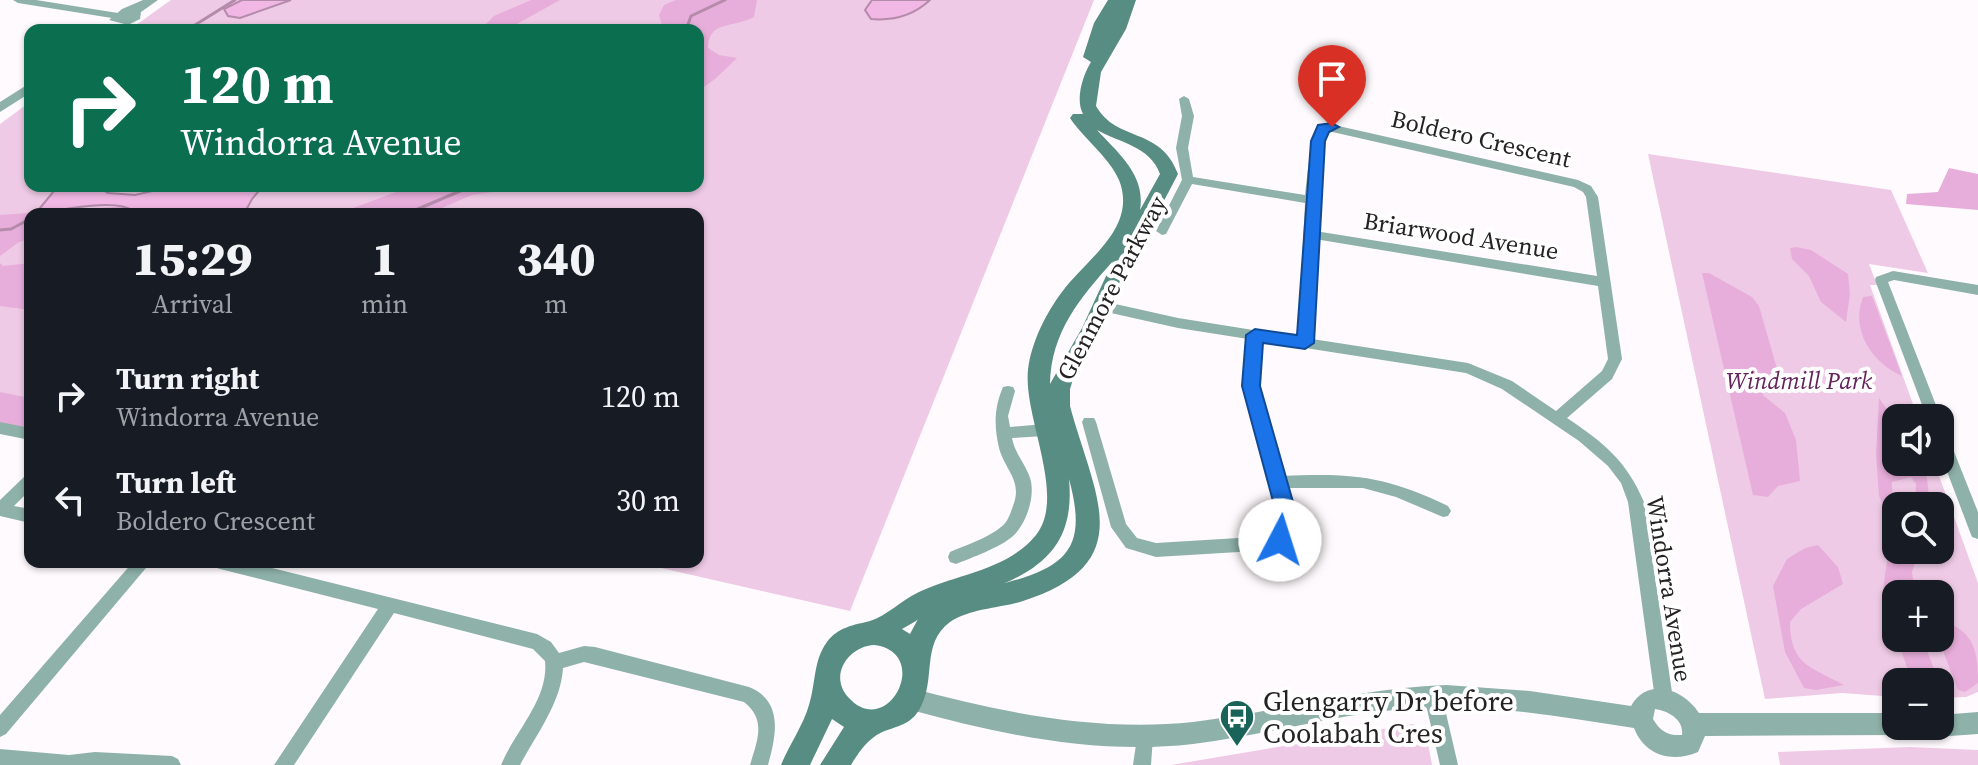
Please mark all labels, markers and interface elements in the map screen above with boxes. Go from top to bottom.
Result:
text: 120 m [180,45,334,122]
pin [1298,45,1366,127]
icon: right [48,56,152,160]
icon: arrive [1310,57,1354,101]
street label: Boldero Crescent [1388,102,1574,175]
text: Windorra Avenue [180,118,462,167]
street label: Glenmore Parkway [1049,189,1174,386]
street label: Briarwood Avenue [1361,204,1561,267]
text: 15:29 [132,225,253,291]
text: 1 [371,225,398,291]
text: 340 [516,225,596,291]
text: Arrival [152,286,233,322]
text: min [361,286,408,322]
text: m [544,286,568,322]
text: Turn right [116,358,259,399]
park label: Windmill Park [1726,364,1873,397]
icon: right [48,374,92,418]
text: 120 m [601,376,680,417]
text: Windorra Avenue [116,399,319,435]
map controls [1882,404,1954,740]
button: sound [1882,404,1954,476]
text: Turn left [116,462,236,503]
icon: left [48,478,92,522]
text: 30 m [616,480,680,521]
button: search [1882,492,1954,564]
street label: Windorra Avenue [1639,494,1700,684]
position arrow [1238,498,1322,582]
text: Boldero Crescent [116,503,315,539]
button: + [1882,580,1954,652]
button: − [1882,668,1954,740]
place label: Glengarry Dr before Coolabah Cres [1263,682,1514,752]
bus stop icon: Glengarry Dr before Coolabah Cres [1218,698,1256,748]

